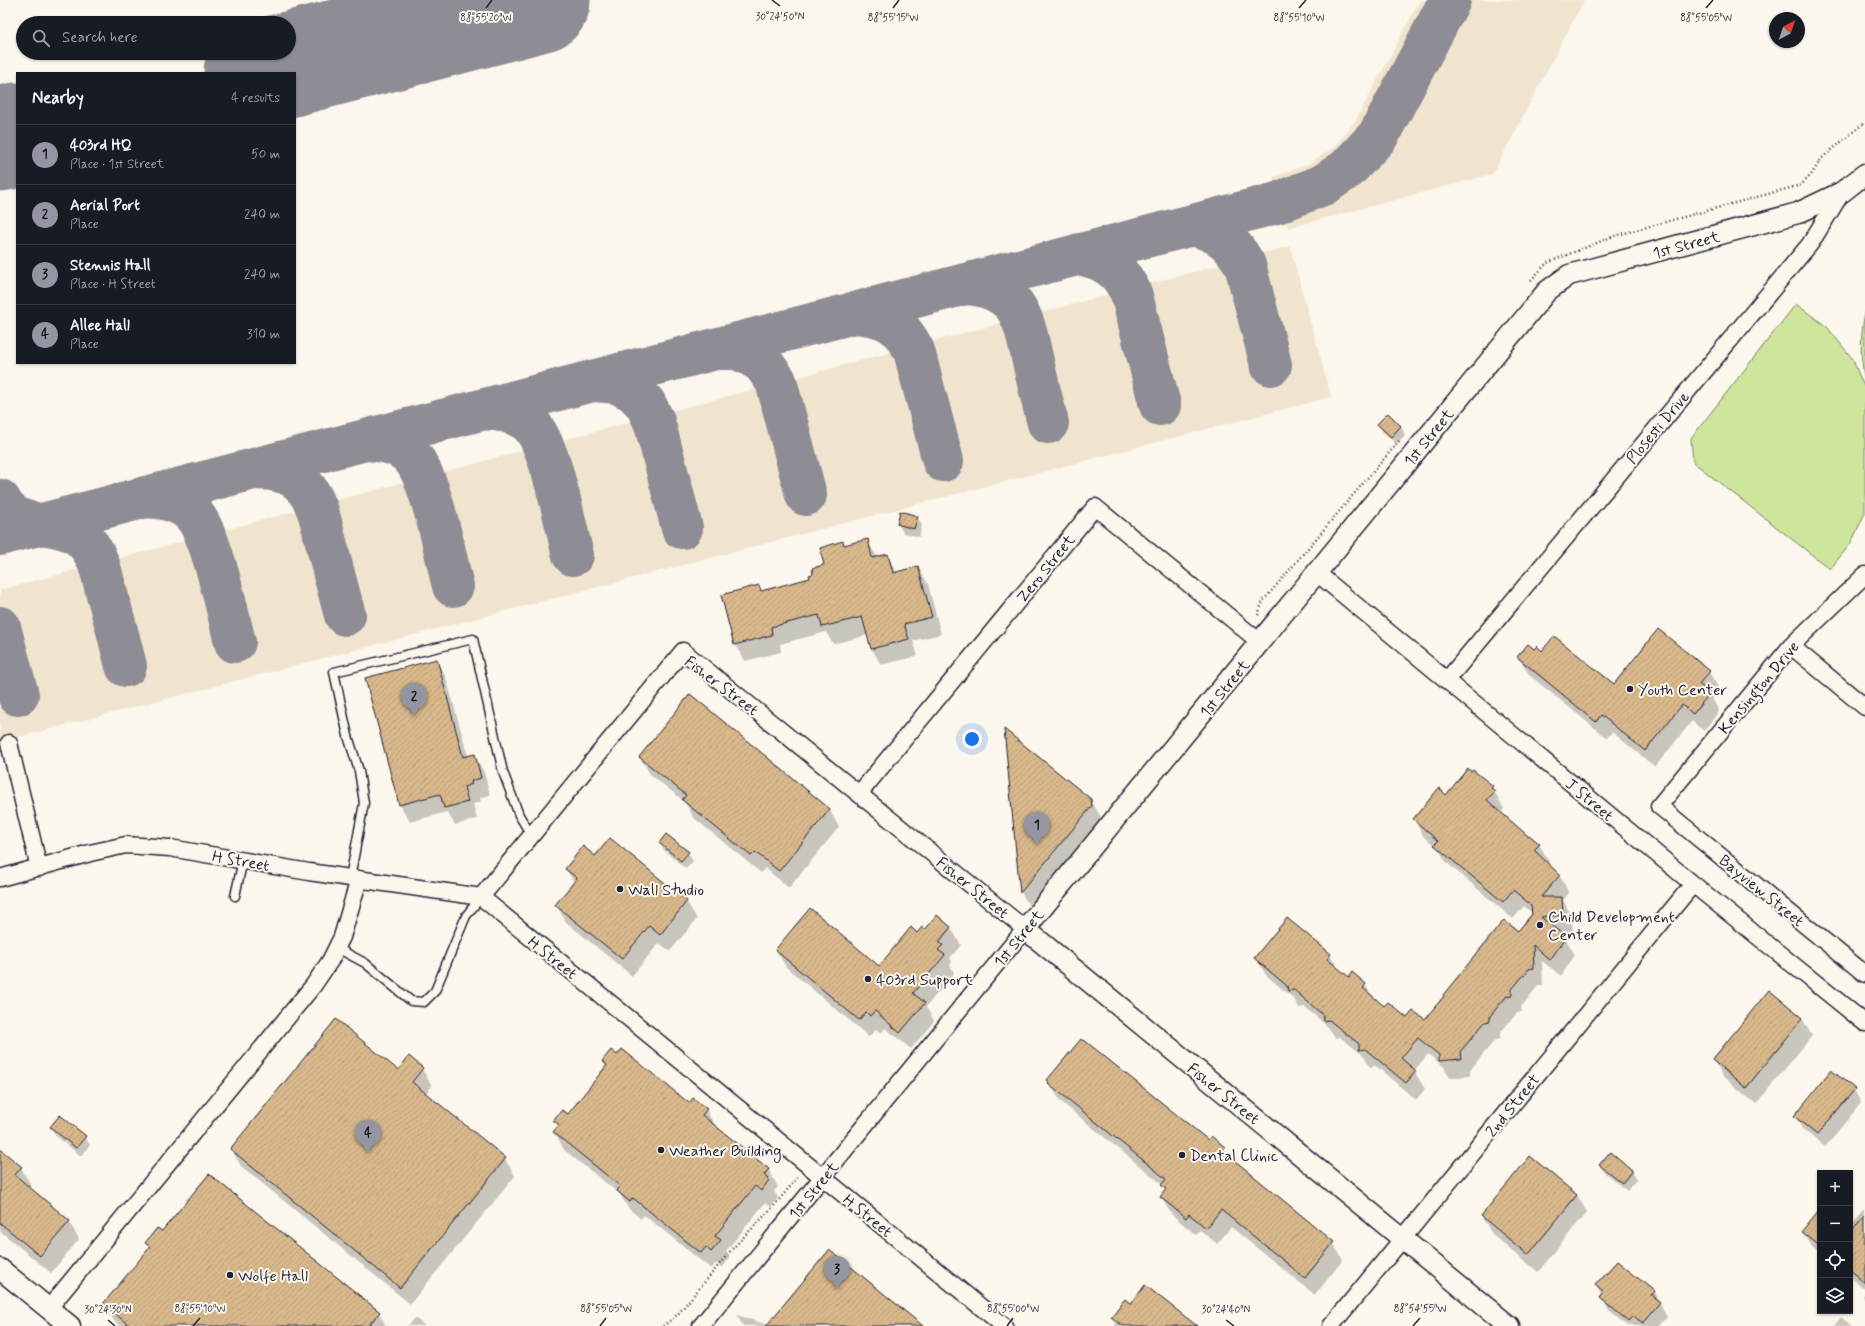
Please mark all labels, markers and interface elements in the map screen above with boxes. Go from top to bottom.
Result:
text: 30°24'50"N [756,10,805,24]
text: 88°55'20"W [460,11,512,25]
text: 88°55'15"W [868,11,918,25]
text: 88°55'10"W [1274,11,1324,25]
text: 88°55'05"W [1680,11,1732,25]
north arrow [1769,12,1805,48]
search box [16,16,296,60]
icon: search [30,27,52,49]
text: Search here [62,28,138,48]
text: Nearby [32,87,84,109]
text: 4 results [231,90,280,107]
text: 403rd HQ [70,136,132,156]
text: 1 [42,146,48,163]
text: 50 m [251,146,280,163]
text: Place · 1st Street [70,156,164,173]
text: Aerial Port [70,196,140,216]
text: 2 [42,206,48,223]
text: 240 m [244,206,280,223]
text: Place [70,216,99,233]
street label: 1st Street [1651,226,1723,264]
text: Stennis Hall [70,256,150,276]
text: 3 [42,266,48,283]
text: 240 m [244,266,280,283]
text: Place · H Street [70,276,156,293]
text: Allee Hall [70,316,130,336]
text: 4 [41,326,49,343]
text: 310 m [247,326,280,343]
text: Place [70,336,99,353]
street label: Plosesti Drive [1622,387,1695,469]
street label: 1st Street [1400,404,1459,471]
street label: Zero Street [1012,530,1081,607]
street label: Kensington Drive [1714,637,1805,740]
street label: Fisher Street [680,652,762,721]
street label: 1st Street [1196,655,1255,722]
place label: Youth Center [1638,680,1727,701]
pin: 2 [401,683,427,716]
marker: Youth Center [1625,684,1635,694]
your location [962,729,982,749]
street label: J Street [1561,774,1617,826]
pin: 1 [1024,812,1050,845]
street label: H Street [210,846,271,877]
street label: Bayview Street [1714,850,1808,932]
street label: Fisher Street [932,853,1013,924]
place label: Wall Studio [628,880,704,901]
marker: Wall Studio [615,884,625,894]
street label: 1st Street [990,905,1049,972]
place label: Child Development Center [1548,907,1675,946]
marker: Child Development Center [1535,920,1545,930]
street label: H Street [523,932,581,985]
place label: 403rd Support [876,970,973,991]
marker: 403rd Support [863,974,873,984]
street label: Fisher Street [1183,1059,1264,1130]
street label: 2nd Street [1481,1070,1545,1142]
pin: 4 [355,1120,381,1153]
place label: Weather Building [669,1141,781,1163]
marker: Weather Building [656,1145,666,1155]
place label: Dental Clinic [1190,1146,1278,1167]
marker: Dental Clinic [1177,1150,1187,1160]
street label: 1st Street [785,1157,844,1224]
map controls [1817,1170,1853,1314]
button: + [1817,1170,1853,1206]
street label: H Street [838,1190,896,1243]
button: − [1817,1206,1853,1242]
button: locate [1817,1242,1853,1278]
pin: 3 [824,1256,850,1289]
place label: Wolfe Hall [238,1266,308,1287]
marker: Wolfe Hall [225,1270,235,1280]
button: layers [1817,1278,1853,1314]
text: 88°55'10"W [175,1302,225,1316]
text: 88°55'05"W [580,1302,632,1316]
text: 88°55'00"W [987,1302,1039,1316]
text: 88°54'55"W [1394,1302,1446,1316]
text: 30°24'30"N [84,1303,132,1317]
text: 30°24'40"N [1202,1303,1251,1317]

